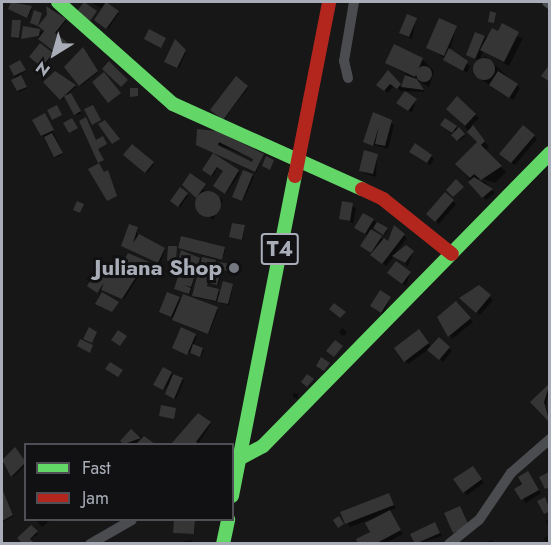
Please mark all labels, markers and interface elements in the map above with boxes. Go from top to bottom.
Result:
north arrow [24,24,84,84]
text: N [31,56,55,82]
road number: T4 [260,231,300,267]
place label: Juliana Shop [94,255,222,281]
marker: Juliana Shop [227,261,241,275]
legend [24,443,234,521]
text: Fast [82,455,111,481]
text: Jam [82,485,109,511]

